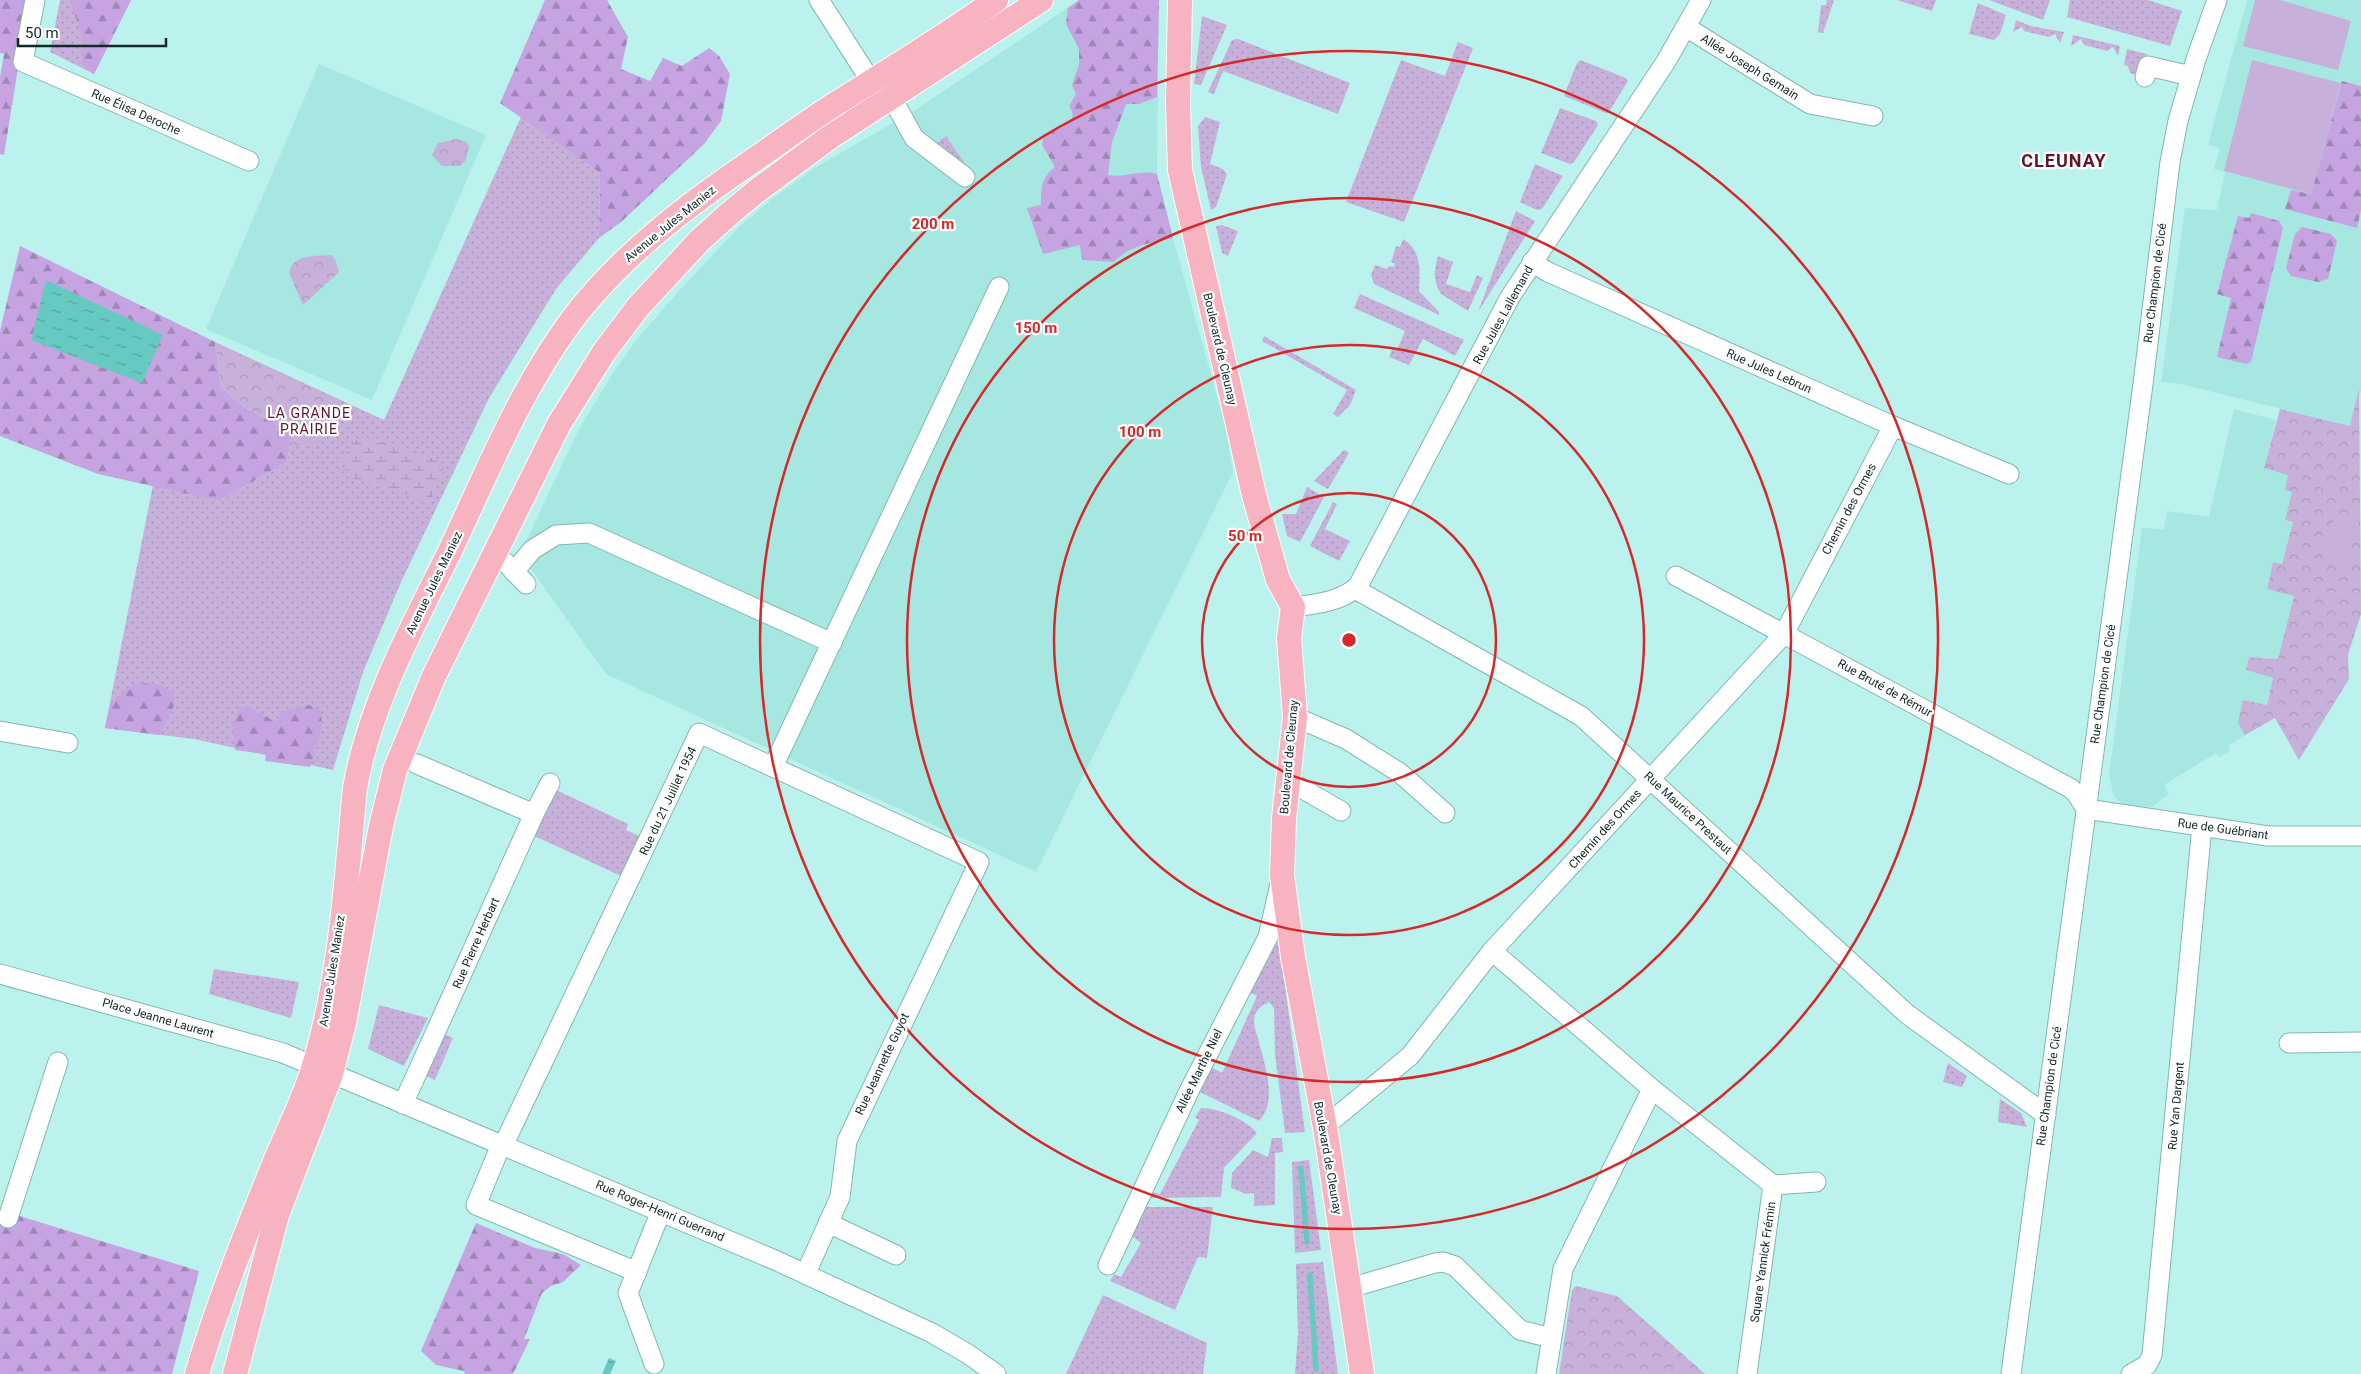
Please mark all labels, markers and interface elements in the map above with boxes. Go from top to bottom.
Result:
scale bar [18,15,165,47]
text: 50 m [25,24,59,42]
street label: Allée Joseph Gemain [1698,31,1802,103]
street label: Rue Élisa Deroche [89,85,183,138]
district label: CLEUNAY [2021,150,2107,171]
street label: Avenue Jules Maniez [622,183,718,265]
text: 200 m [912,215,954,233]
street label: Rue Champion de Cicé [2141,222,2169,344]
street label: Rue Jules Lallemand [1470,263,1536,367]
street label: Boulevard de Cleunay [1200,292,1240,407]
text: 150 m [1015,319,1057,337]
street label: Rue Jules Lebrun [1724,346,1814,396]
district label: LA GRANDE PRAIRIE [267,405,351,437]
text: 100 m [1119,423,1161,441]
street label: Chemin des Ormes [1819,461,1879,557]
text: 50 m [1228,527,1262,545]
street label: Avenue Jules Maniez [403,529,465,637]
street label: Rue Champion de Cicé [2088,623,2118,745]
centre of rings [1340,631,1358,649]
street label: Rue Bruté de Rémur [1835,656,1935,720]
street label: Boulevard de Cleunay [1277,699,1301,815]
street label: Rue du 21 Juillet 1954 [637,744,699,858]
street label: Rue Maurice Prestaut [1641,769,1735,857]
street label: Chemin des Ormes [1566,787,1644,871]
street label: Rue de Guébriant [2177,816,2269,842]
street label: Rue Pierre Herbart [450,895,502,991]
street label: Avenue Jules Maniez [316,914,348,1028]
street label: Place Jeanne Laurent [101,995,215,1041]
street label: Rue Jeannette Guyot [852,1011,912,1117]
street label: Rue Champion de Cicé [2034,1025,2064,1147]
street label: Allée Marthe Niel [1173,1027,1225,1115]
street label: Rue Yan Dargent [2165,1061,2187,1151]
street label: Boulevard de Cleunay [1311,1100,1345,1216]
street label: Rue Roger-Henri Guerrand [593,1177,727,1245]
street label: Square Yannick Frémin [1748,1201,1778,1323]

